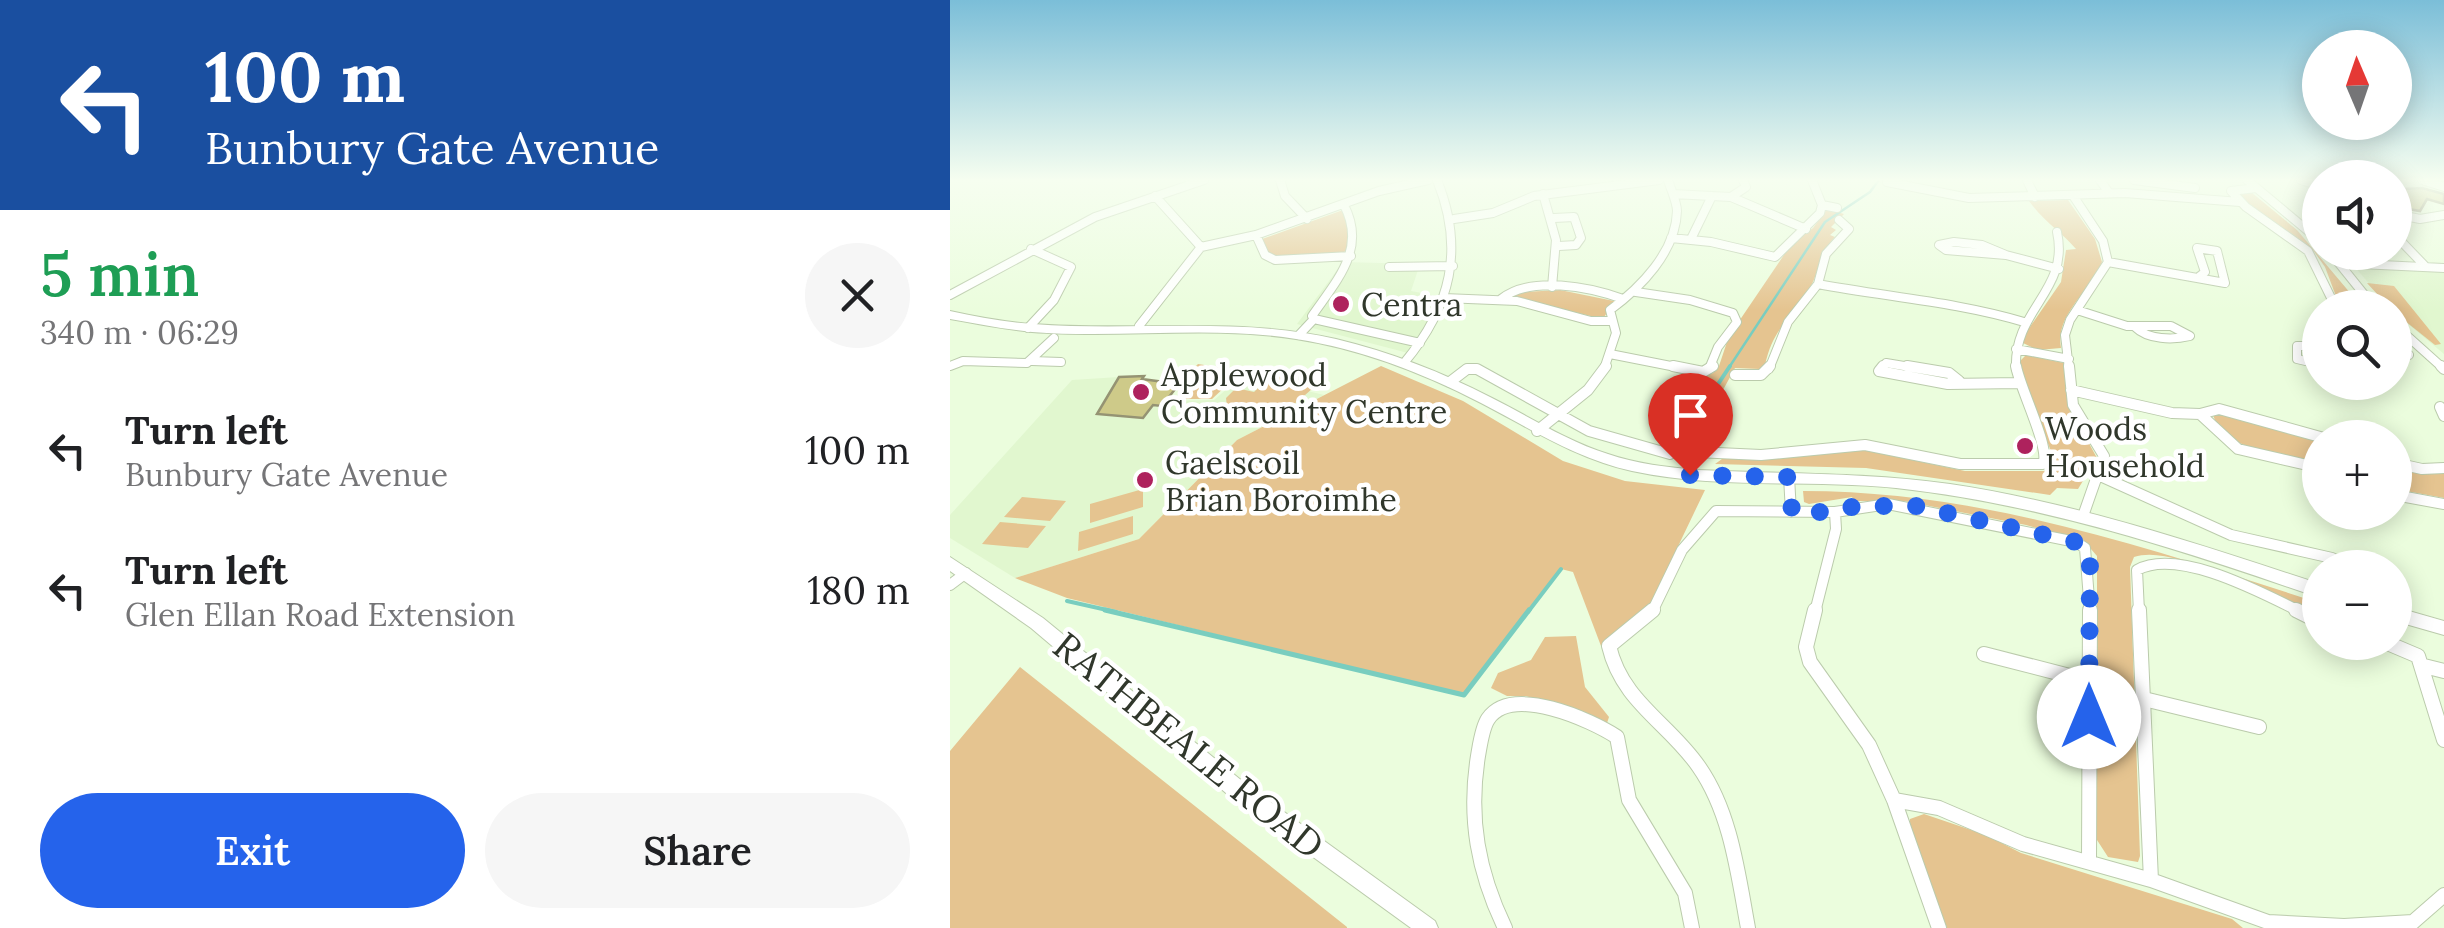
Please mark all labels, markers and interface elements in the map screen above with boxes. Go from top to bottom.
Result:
north arrow [2302,30,2412,140]
map controls [2302,30,2412,660]
text: 100 m [205,32,405,121]
icon: left [40,40,170,170]
text: Bunbury Gate Avenue [205,119,659,176]
button: sound [2302,160,2412,270]
text: 5 min [40,236,199,312]
button: close [805,243,910,348]
place label: Centra [1361,284,1462,325]
button: search [2302,290,2412,400]
marker: Centra [1330,293,1352,315]
text: 340 m · 06:29 [40,312,239,353]
place label: Applewood Community Centre [1160,354,1447,432]
pin [1648,373,1733,476]
marker: Applewood Community Centre [1130,381,1152,403]
icon: arrive [1663,388,1718,443]
text: Turn left [125,406,288,454]
place label: Woods Household [2045,408,2205,486]
button: + [2302,420,2412,530]
icon: left [40,423,95,478]
text: 100 m [805,426,910,474]
marker: Woods Household [2014,435,2036,457]
place label: Gaelscoil Brian Boroimhe [1165,442,1397,520]
text: Bunbury Gate Avenue [125,454,448,495]
marker: Gaelscoil Brian Boroimhe [1134,469,1156,491]
text: Turn left [125,546,288,594]
button: − [2302,550,2412,660]
icon: left [40,563,95,618]
text: 180 m [807,566,910,614]
text: Glen Ellan Road Extension [125,594,516,635]
street label: RATHBEALE ROAD [1044,621,1334,869]
position arrow [2037,665,2141,769]
button: Exit [40,793,465,908]
button: Share [485,793,910,908]

